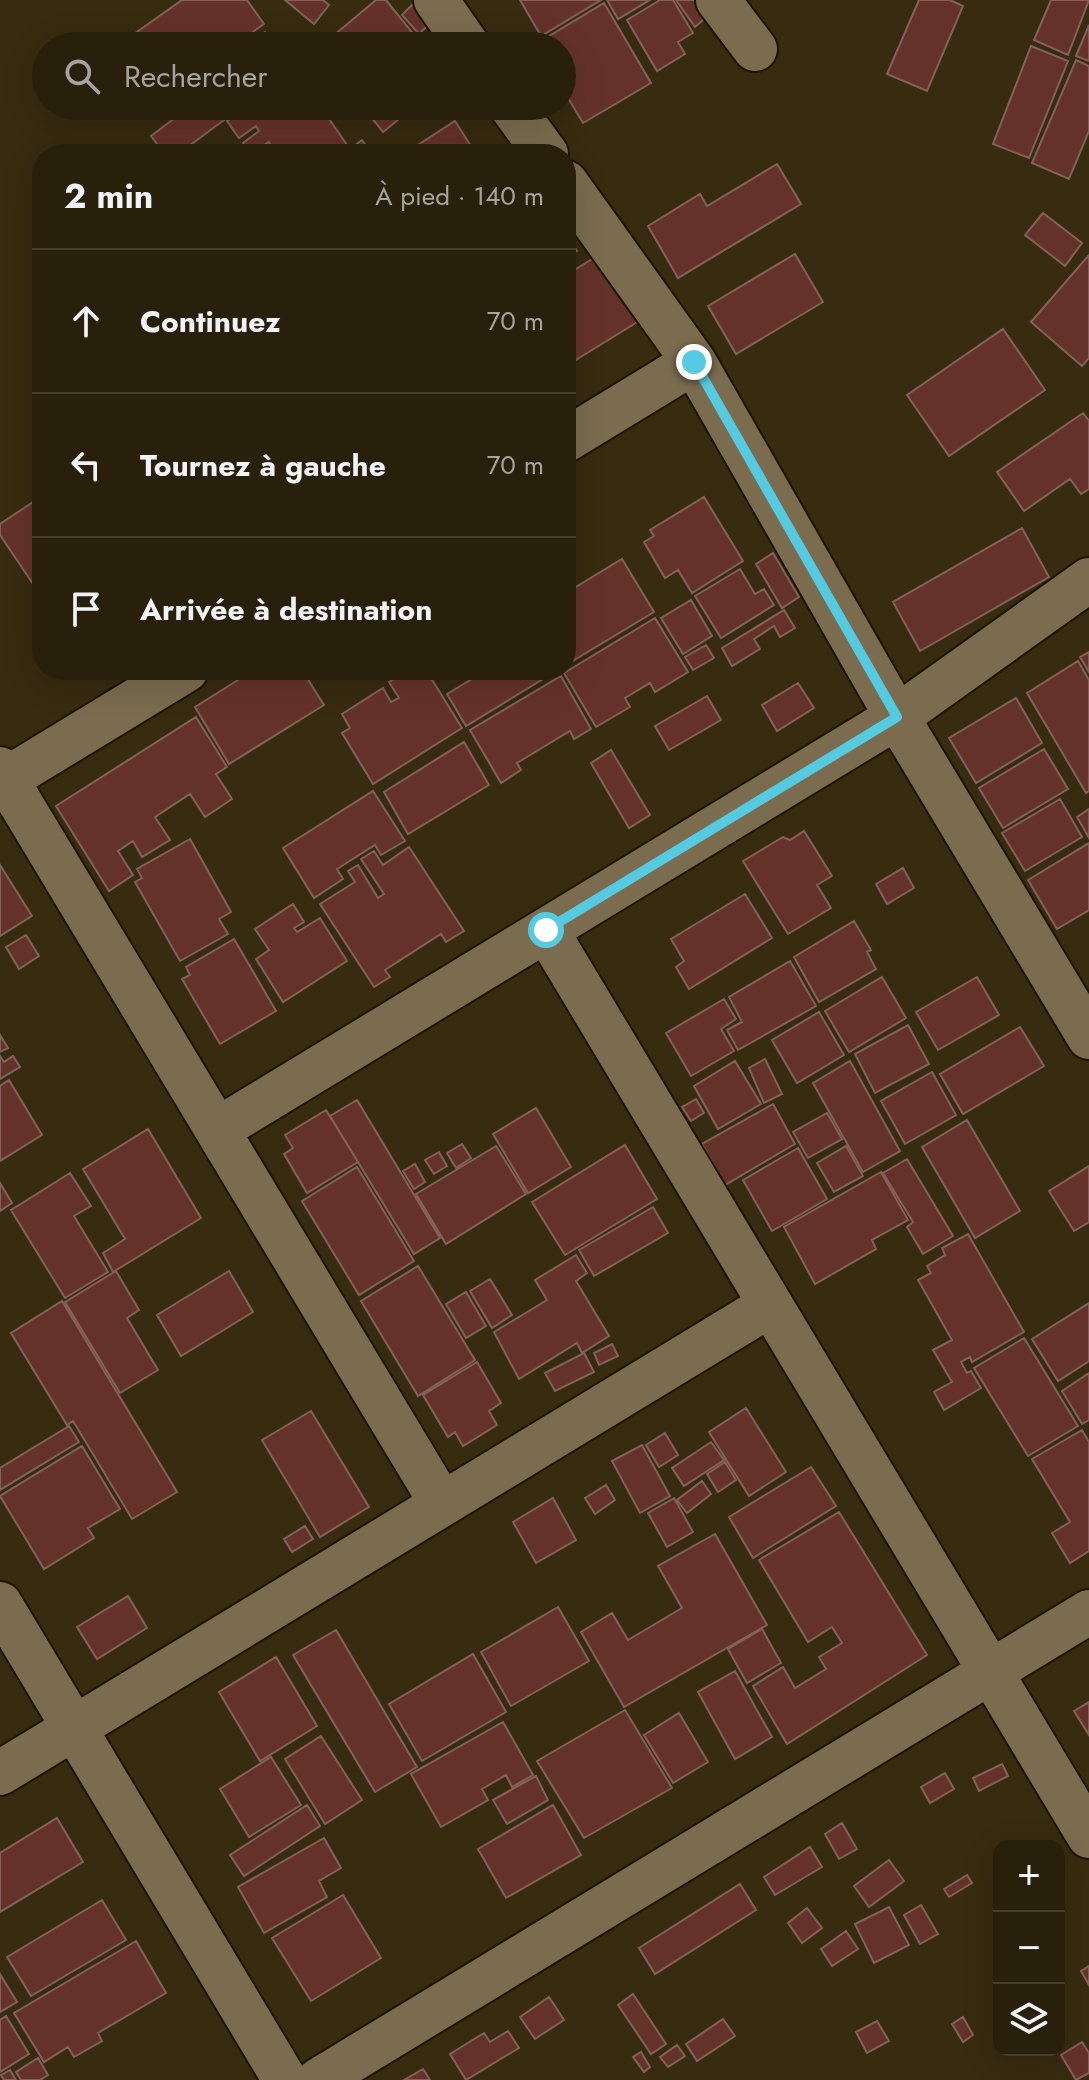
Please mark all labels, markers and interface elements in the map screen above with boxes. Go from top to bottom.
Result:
search box [32,32,576,120]
icon: search [60,54,104,98]
text: Rechercher [124,55,267,98]
text: 2 min [64,172,153,221]
text: À pied · 140 m [375,177,544,215]
icon: ahead [64,299,108,343]
text: Continuez [140,300,281,343]
text: 70 m [487,302,544,340]
route end [676,344,712,380]
icon: left [64,443,108,487]
text: Tournez à gauche [140,444,386,487]
text: 70 m [487,446,544,484]
icon: arrive [64,587,108,631]
text: Arrivée à destination [140,588,432,631]
route start [528,912,564,948]
map controls [993,1840,1065,2056]
button: + [993,1840,1065,1912]
button: − [993,1912,1065,1984]
button: layers [993,1984,1065,2056]

